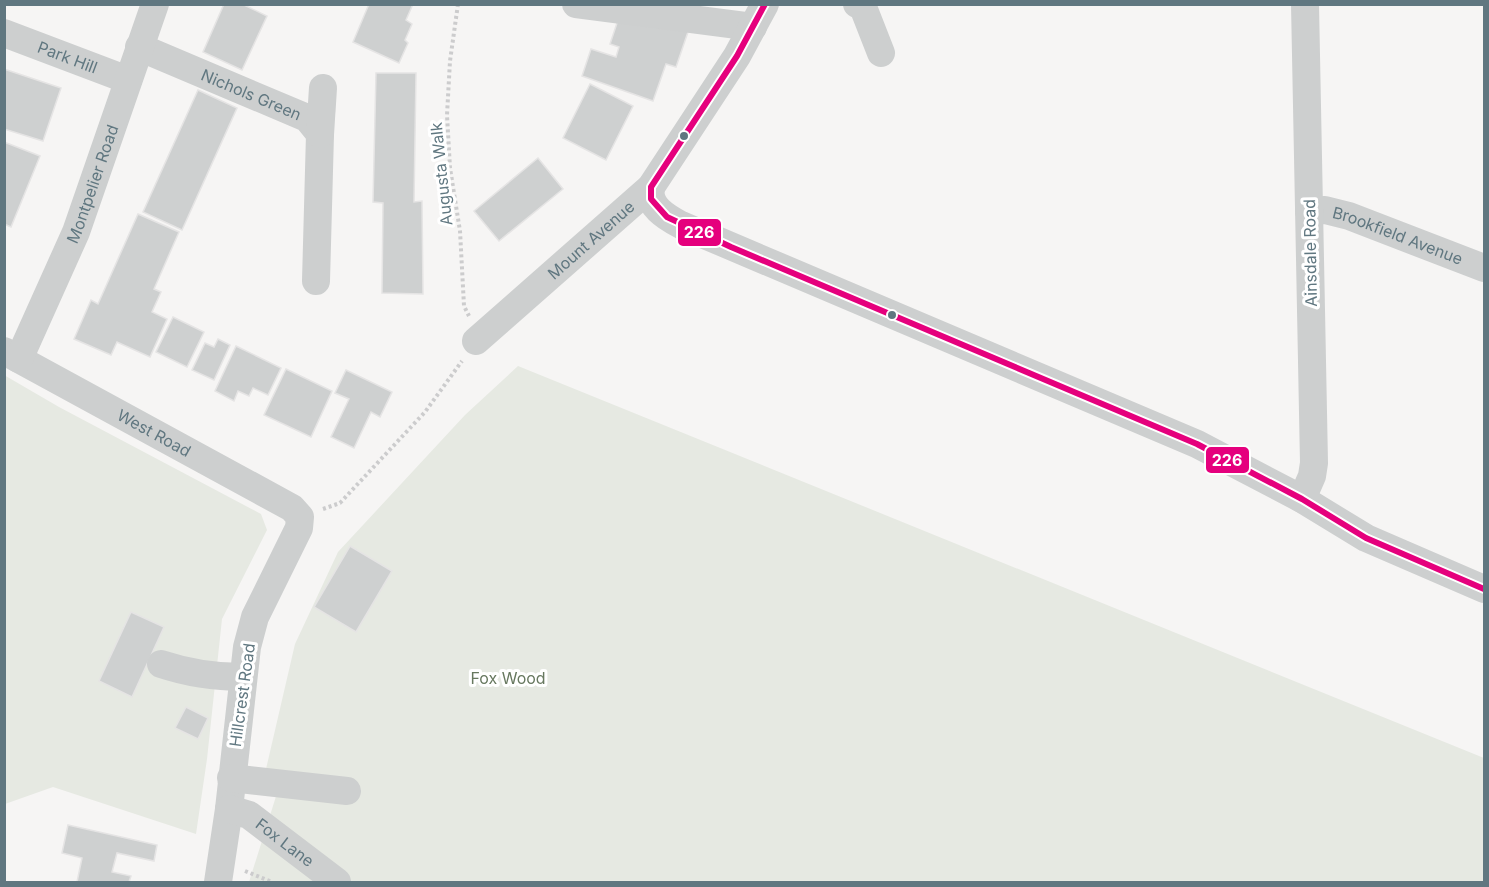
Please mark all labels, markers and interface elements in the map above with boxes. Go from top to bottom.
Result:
street label: Park Hill [35,37,100,77]
street label: Nichols Green [198,64,304,124]
street label: Augusta Walk [426,121,456,227]
street label: Montpelier Road [62,122,122,246]
unlabelled marker [678,130,690,142]
street label: Mount Avenue [543,196,638,283]
street label: Ainsdale Road [1299,199,1321,307]
street label: Brookfield Avenue [1330,202,1466,269]
line badge: 226 [677,218,722,247]
text: 226 [684,222,714,242]
unlabelled marker [886,309,898,321]
street label: West Road [114,405,195,461]
line badge: 226 [1205,446,1250,474]
text: 226 [1212,450,1242,470]
street label: Hillcrest Road [225,642,259,748]
park label: Fox Wood [470,668,546,688]
street label: Fox Lane [252,814,318,871]

